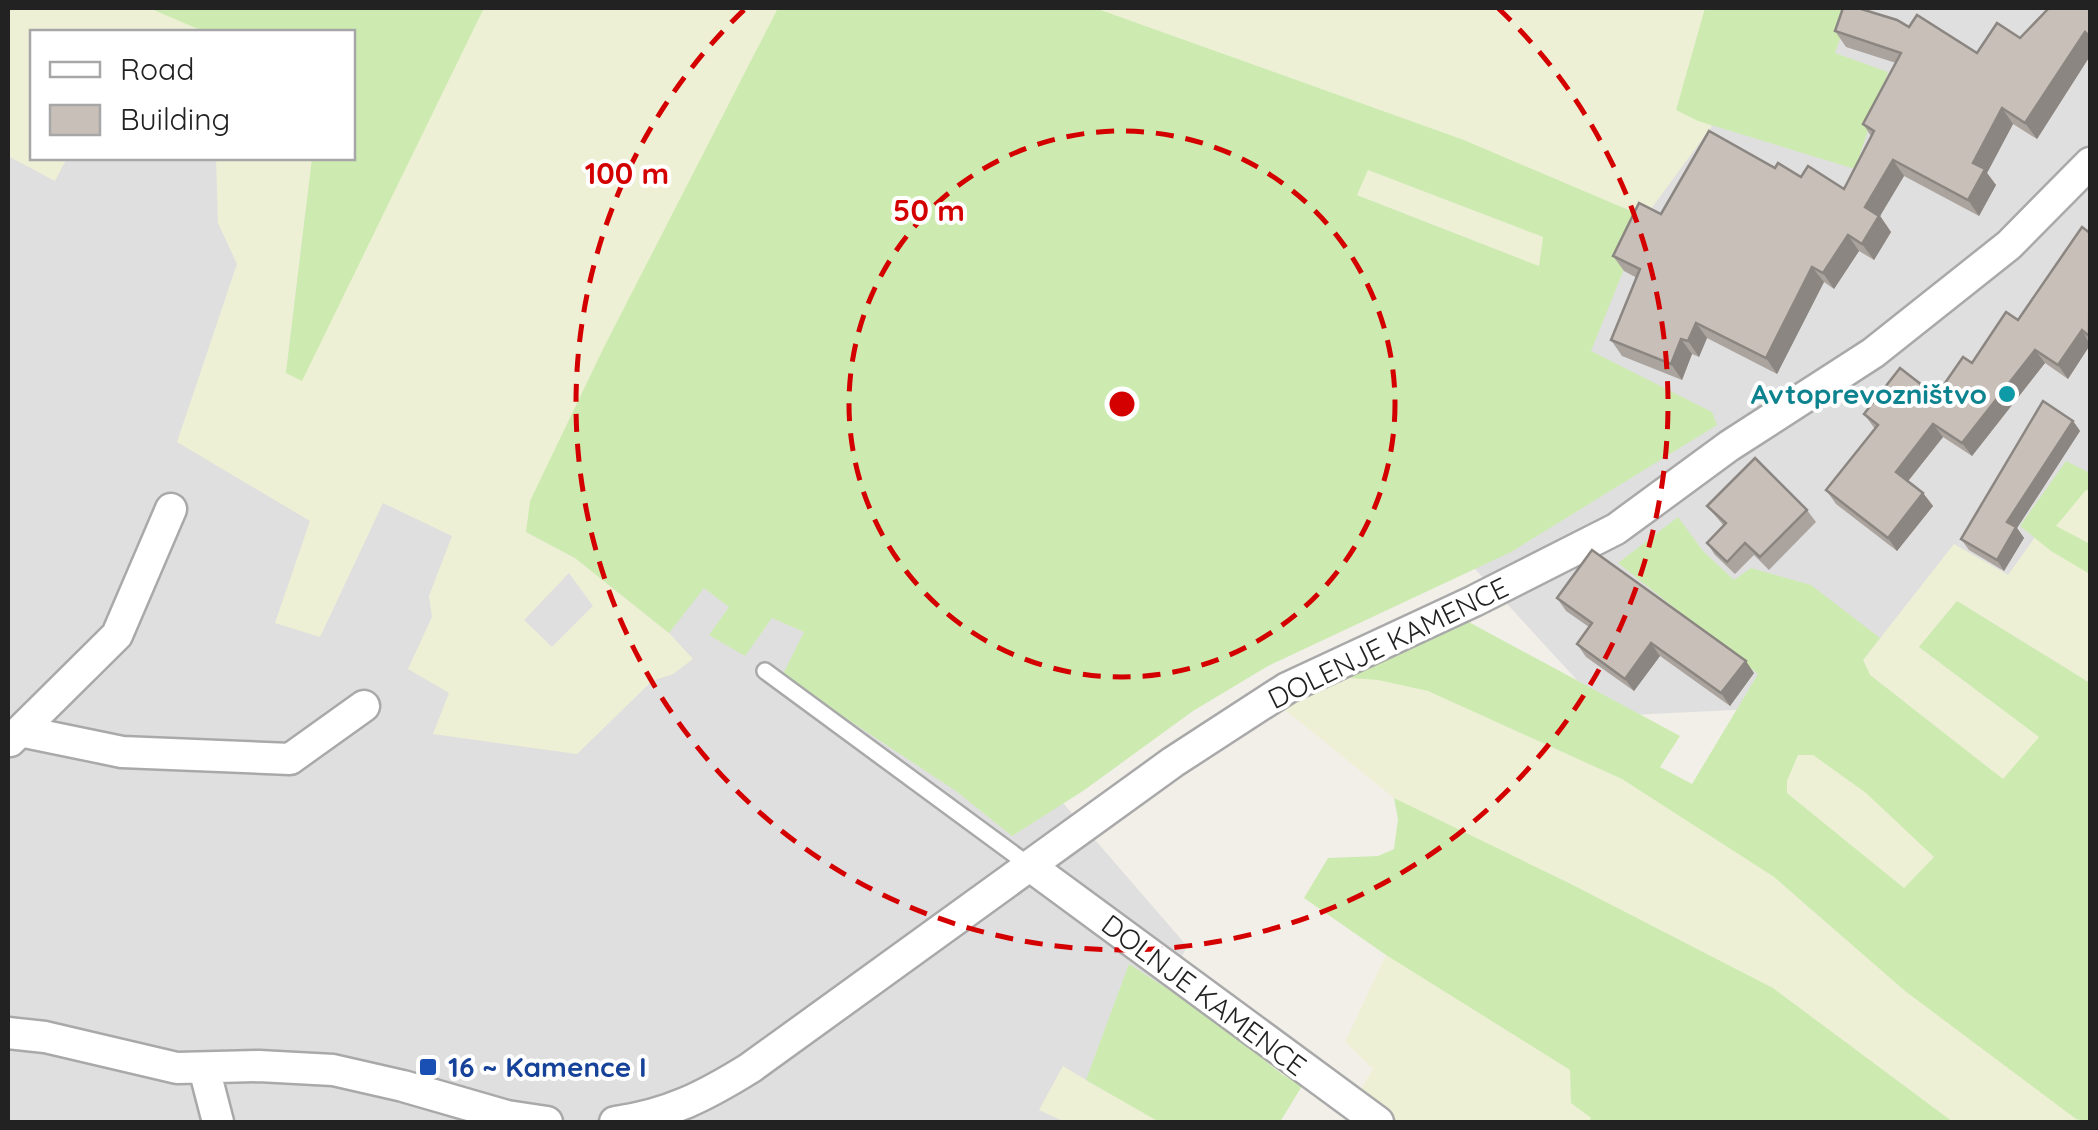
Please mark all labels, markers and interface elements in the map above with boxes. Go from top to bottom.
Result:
legend [30,30,355,160]
text: Road [120,50,194,88]
text: Building [120,100,230,138]
text: 100 m [585,154,669,192]
text: 50 m [893,191,965,229]
place label: Avtoprevozništvo [1751,376,1987,411]
marker: Avtoprevozništvo [1996,383,2018,405]
centre of rings [1104,386,1140,422]
street label: DOLENJE KAMENCE [1262,569,1514,716]
street label: DOLNJE KAMENCE [1095,906,1313,1083]
place label: 16 ~ Kamence I [448,1049,647,1084]
marker: 16 ~ Kamence I [417,1056,439,1078]

